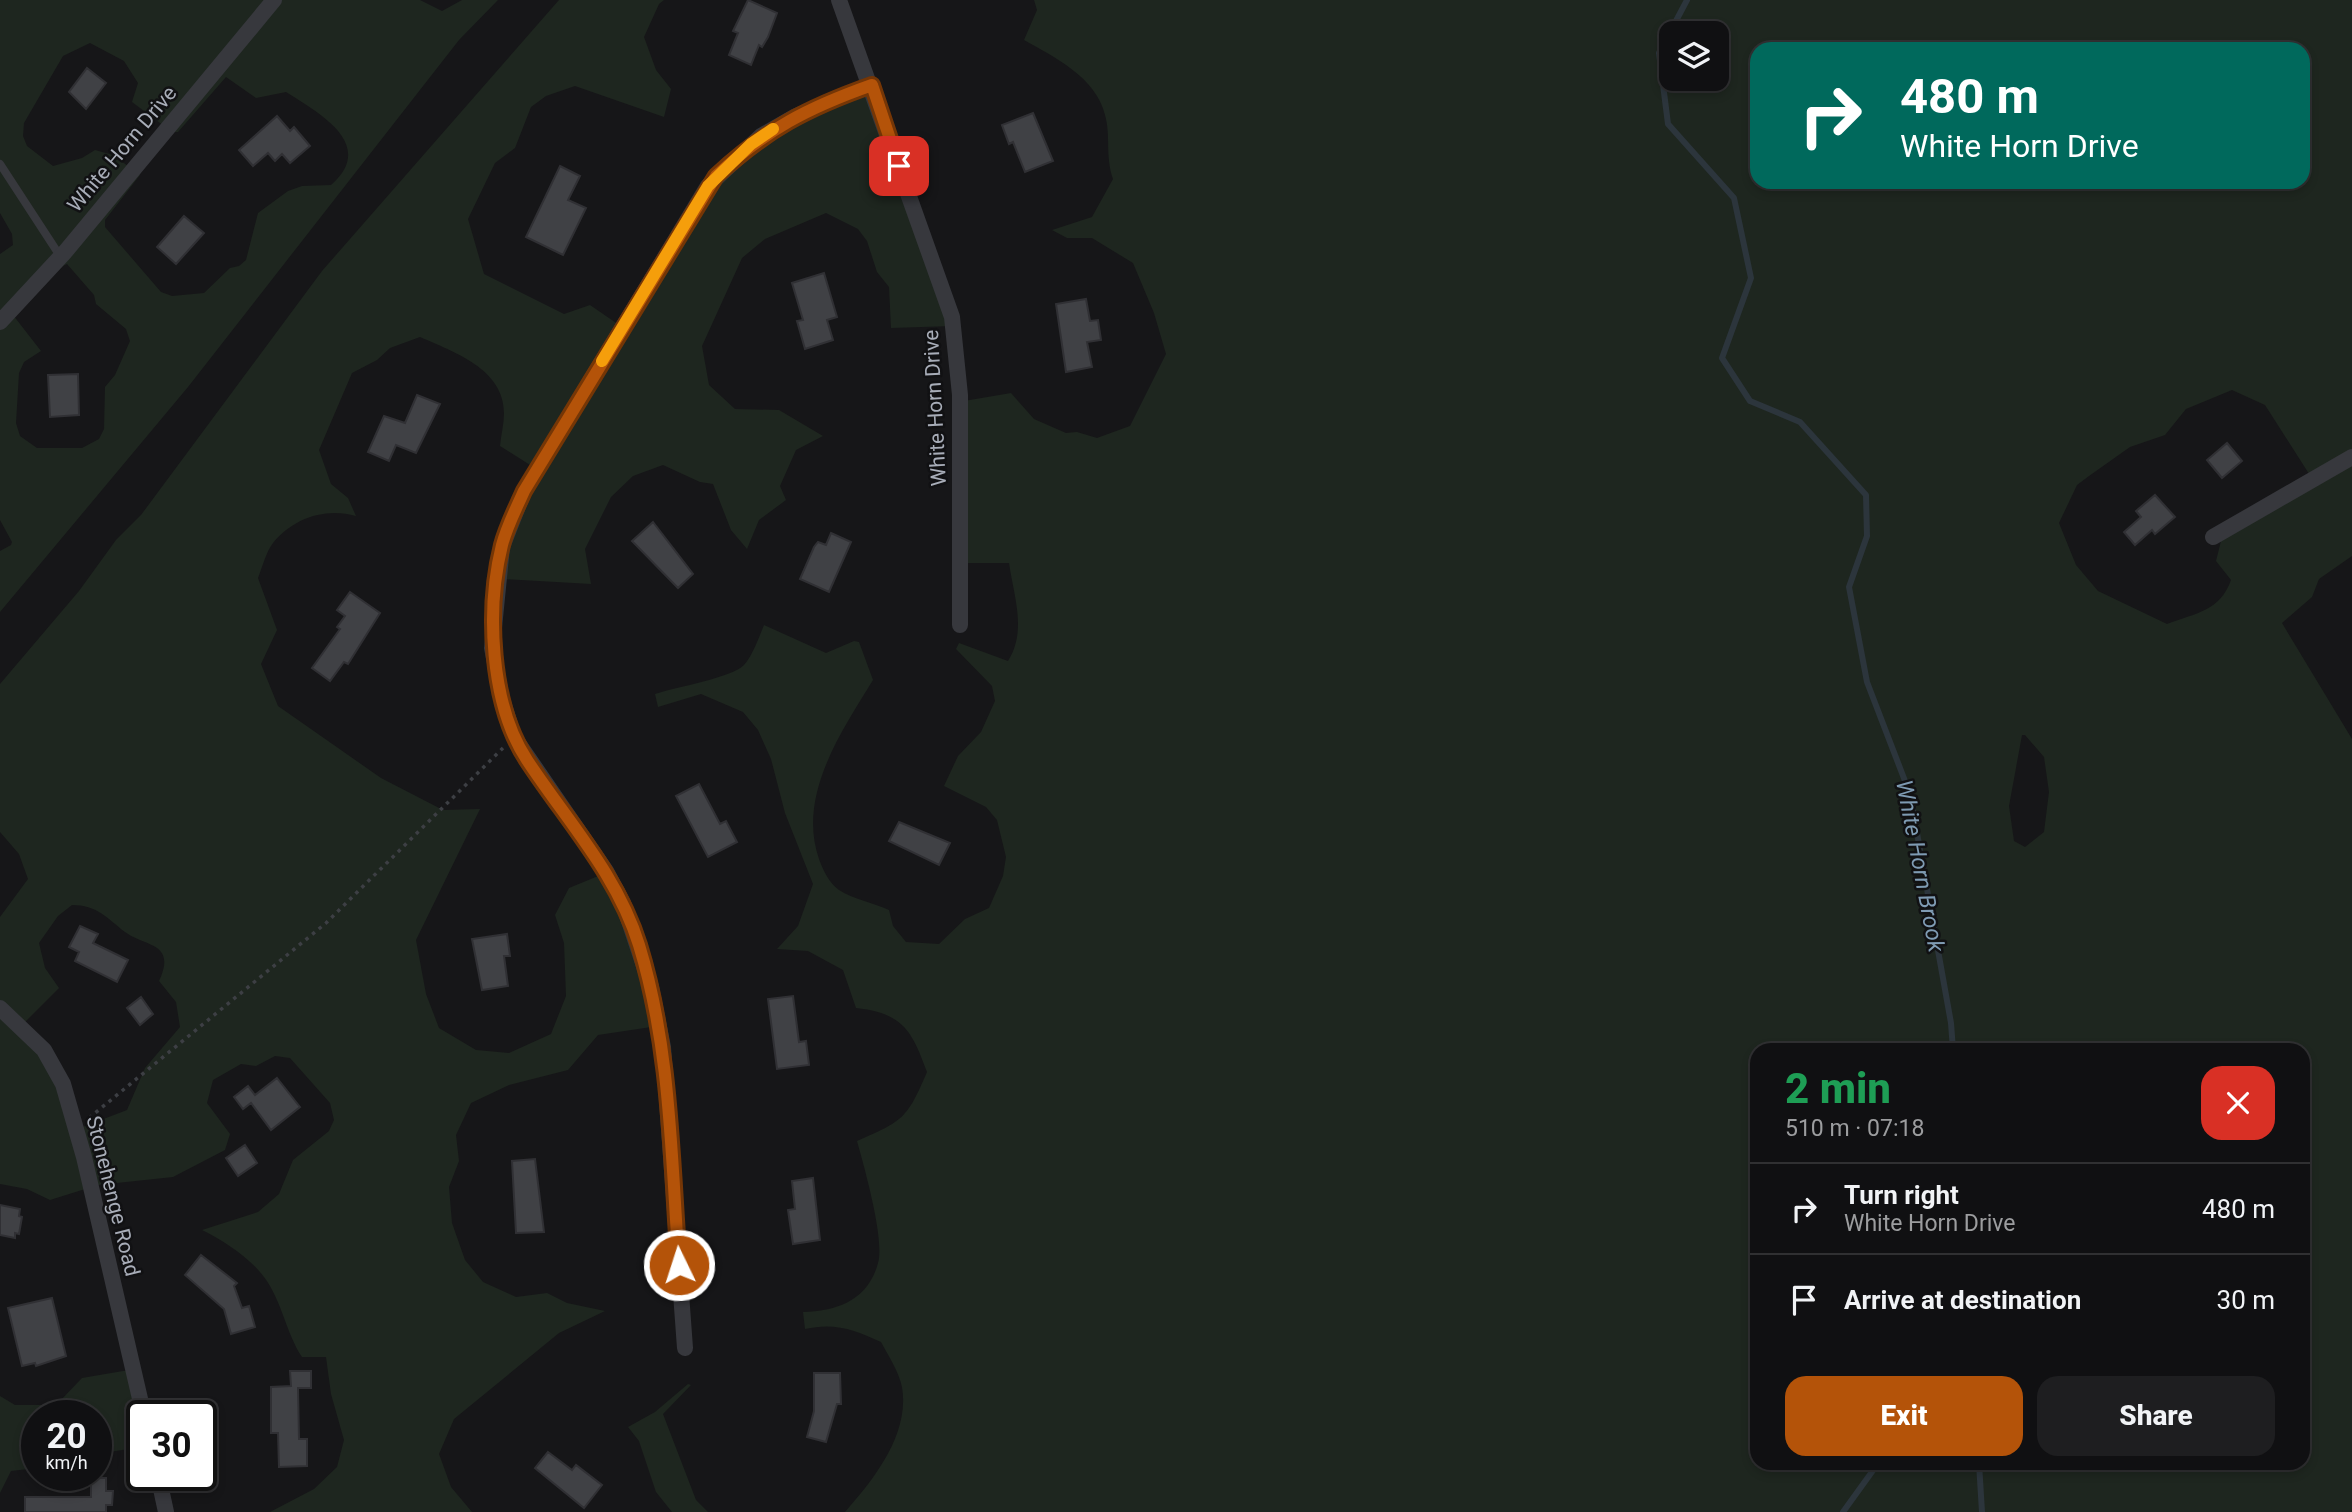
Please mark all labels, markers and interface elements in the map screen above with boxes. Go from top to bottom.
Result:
map controls [1659,21,1729,91]
button: layers [1659,21,1729,91]
text: 480 m [1900,68,2039,125]
icon: right [1785,70,1876,161]
street label: White Horn Drive [62,81,182,217]
text: White Horn Drive [1900,127,2139,165]
pin [869,136,929,196]
icon: arrive [880,147,918,185]
street label: White Horn Drive [919,329,951,487]
water label: White Horn Brook [1890,778,1950,955]
text: 2 min [1785,1064,1891,1113]
button: close [2201,1066,2275,1140]
street label: Stonehenge Road [81,1113,145,1279]
text: 510 m · 07:18 [1785,1115,1924,1142]
text: Turn right [1844,1180,1959,1210]
icon: right [1785,1190,1823,1228]
text: 480 m [2202,1194,2275,1224]
text: White Horn Drive [1844,1210,2016,1237]
position arrow [642,1228,716,1302]
icon: arrive [1785,1281,1823,1319]
text: Arrive at destination [1844,1285,2081,1315]
text: 30 m [2217,1285,2275,1315]
button: Exit [1785,1376,2023,1456]
button: Share [2037,1376,2275,1456]
speed limit sign: 30 [126,1400,217,1491]
text: 20 [46,1416,87,1457]
text: km/h [45,1452,88,1473]

